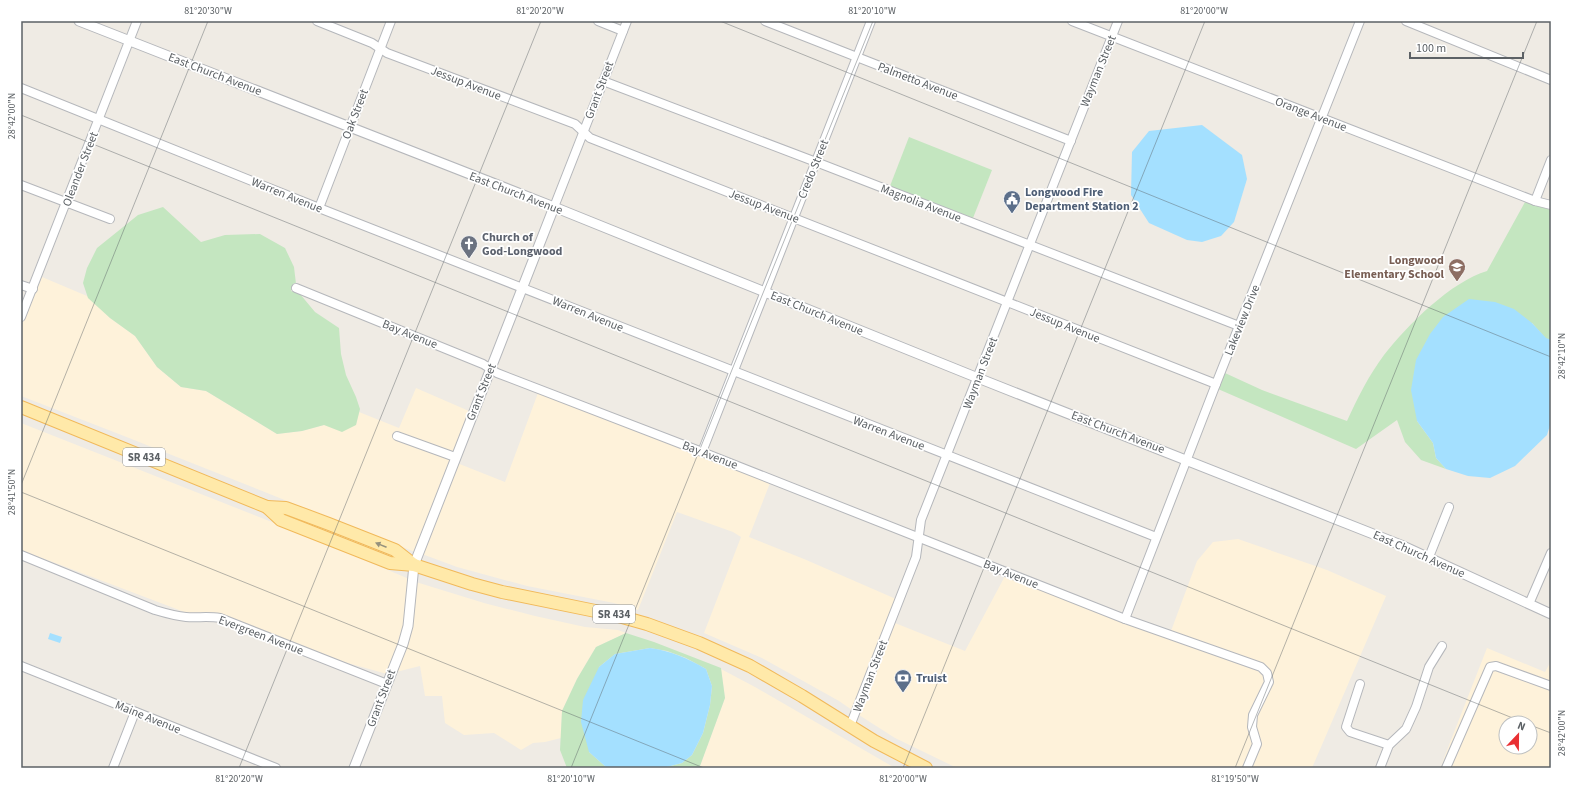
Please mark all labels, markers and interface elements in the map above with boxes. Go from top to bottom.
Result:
text: 81°20'30"W [184,4,232,18]
text: 81°20'20"W [516,4,564,18]
text: 81°20'10"W [848,4,896,18]
text: 81°20'00"W [1180,4,1228,18]
street label: Wayman Street [1076,33,1121,110]
scale bar [1410,34,1523,60]
text: 100 m [1416,40,1446,57]
street label: East Church Avenue [166,49,264,100]
street label: Palmetto Avenue [875,58,960,105]
street label: Grant Street [581,59,618,121]
street label: Jessup Avenue [428,62,504,105]
street label: Oak Street [338,87,373,142]
text: 28°42'00"N [5,93,19,139]
street label: Orange Avenue [1272,93,1349,136]
street label: Oleander Street [58,129,102,209]
street label: Credo Street [794,137,833,201]
street label: East Church Avenue [467,168,565,219]
street label: Warren Avenue [249,173,325,217]
street label: Magnolia Avenue [878,180,964,227]
place label: Longwood Fire Department Station 2 [1025,184,1139,215]
street label: Jessup Avenue [726,185,802,228]
public building icon: Longwood Fire Department Station 2 [1002,189,1022,214]
place label: Church of God-Longwood [482,229,563,260]
church icon: Church of God-Longwood [459,234,479,259]
place label: Longwood Elementary School [1344,252,1445,283]
school or university icon: Longwood Elementary School [1447,257,1467,282]
street label: Lakeview Drive [1220,282,1264,358]
street label: East Church Avenue [768,287,866,340]
street label: Warren Avenue [550,292,626,336]
street label: Jessup Avenue [1027,304,1102,347]
street label: Bay Avenue [380,316,440,353]
text: 28°42'10"N [1555,333,1569,379]
street label: Wayman Street [959,335,1002,412]
street label: Grant Street [462,361,501,423]
street label: East Church Avenue [1069,407,1167,458]
street label: Warren Avenue [851,412,927,455]
street label: Bay Avenue [680,437,740,474]
road number: SR 434 [123,448,165,466]
text: 28°41'50"N [5,469,19,515]
street label: East Church Avenue [1370,527,1467,582]
one-way arrow [375,541,387,547]
street label: Bay Avenue [981,556,1041,593]
road number: SR 434 [593,605,635,623]
street label: Evergreen Avenue [216,611,306,659]
street label: Wayman Street [849,638,892,715]
street label: Grant Street [363,667,400,729]
bank icon: Truist [893,668,913,693]
place label: Truist [916,670,947,687]
street label: Maine Avenue [112,697,183,738]
text: 28°42'00"N [1555,710,1569,756]
north arrow [1498,715,1538,755]
text: N [1515,718,1528,735]
text: 81°20'20"W [215,772,263,786]
text: 81°20'10"W [547,772,595,786]
text: 81°20'00"W [879,772,927,786]
text: 81°19'50"W [1211,772,1259,786]

